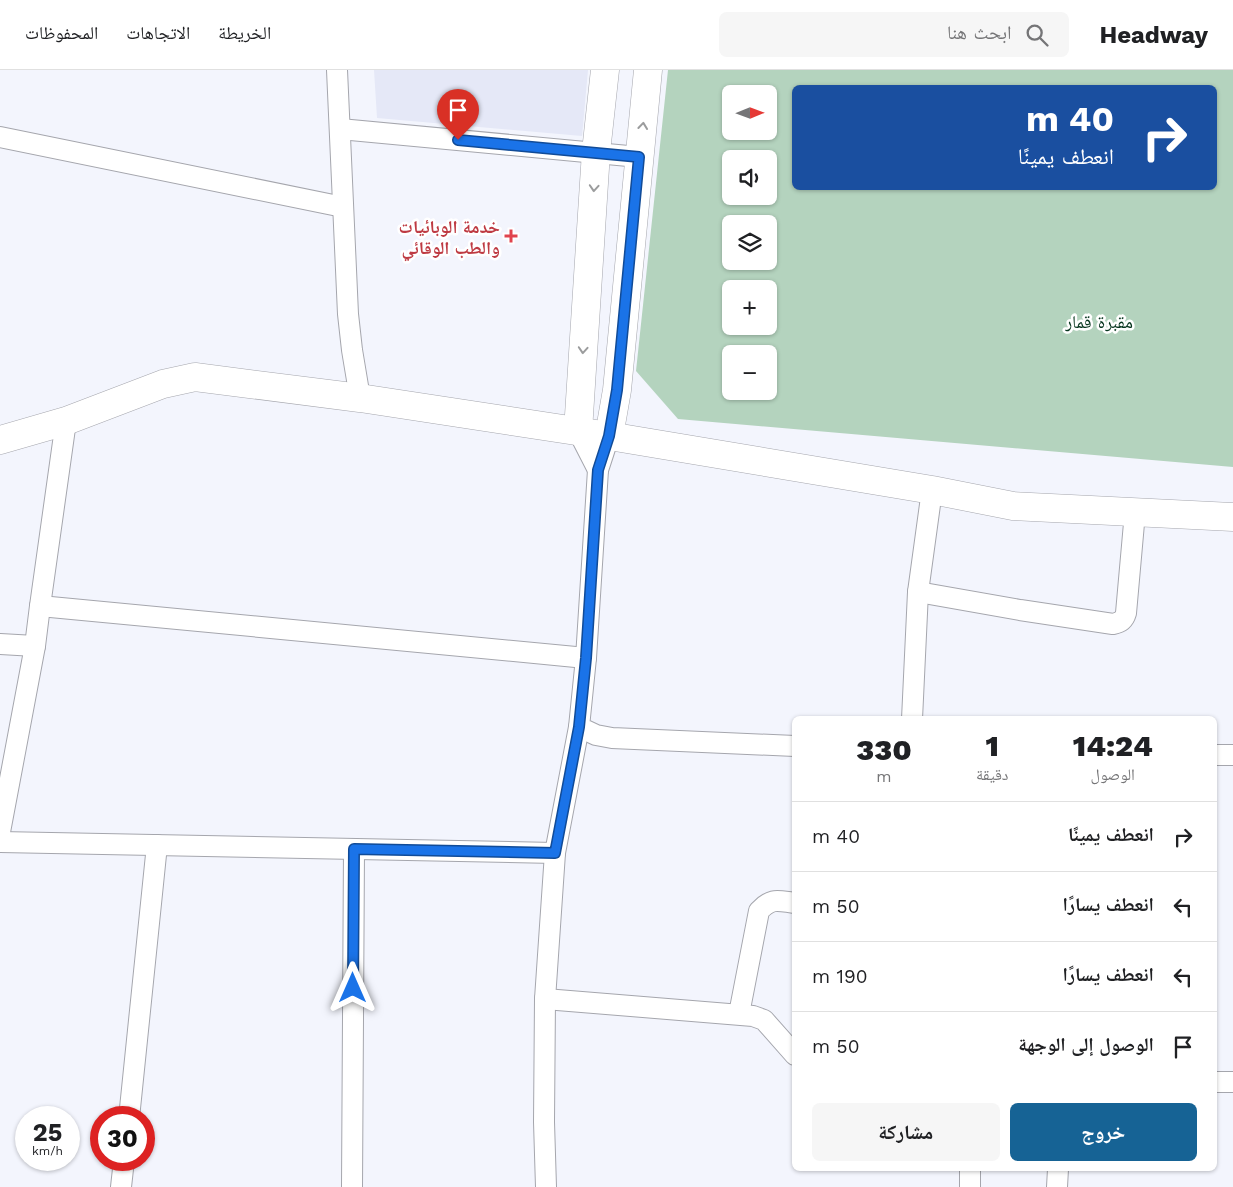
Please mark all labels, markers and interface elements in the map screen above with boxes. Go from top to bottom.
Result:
search box [719,12,1069,57]
text: ابحث هنا [947,21,1011,44]
icon: search [1023,21,1051,49]
text: Headway [1099,21,1208,49]
text: المحفوظات [25,22,98,43]
text: الاتجاهات [126,22,190,43]
text: الخريطة [218,22,271,43]
north arrow [722,85,778,140]
map controls [722,85,777,400]
pin [437,89,479,140]
icon: arrive [444,96,472,124]
text: 40 m [1026,98,1114,140]
icon: right [1132,105,1197,170]
one-way arrow [637,122,648,130]
text: انعطف يمينًا [1018,144,1114,169]
button: sound [722,150,777,205]
one-way arrow [588,184,599,192]
button: layers [722,215,777,270]
place label: خدمة الوبائيات والطب الوقائي [398,216,500,262]
marker: خدمة الوبائيات والطب الوقائي [504,229,518,243]
button: + [722,280,777,335]
park label: مقبرة قمار [1064,311,1133,332]
button: − [722,345,777,400]
one-way arrow [578,347,589,355]
text: 1 [986,728,999,763]
text: 14:24 [1073,728,1153,763]
text: 330 [856,732,912,767]
text: دقيقة [976,765,1009,784]
text: الوصول [1091,765,1135,784]
text: m [876,767,892,786]
text: انعطف يمينًا [1068,823,1154,846]
icon: right [1169,823,1197,851]
text: 40 m [812,825,860,848]
text: انعطف يسارًا [1062,893,1154,916]
icon: left [1169,893,1197,921]
text: 50 m [812,895,859,918]
position arrow [326,961,378,1013]
text: انعطف يسارًا [1062,963,1154,986]
icon: left [1169,963,1197,991]
text: 190 m [812,965,868,988]
text: الوصول إلى الوجهة [1018,1033,1154,1056]
icon: arrive [1169,1033,1197,1061]
text: 50 m [812,1035,859,1058]
button: مشاركة [812,1103,1000,1161]
button: خروج [1010,1103,1197,1161]
speed limit sign: 30 [90,1106,155,1171]
text: 25 [33,1118,62,1147]
text: km/h [32,1144,63,1158]

